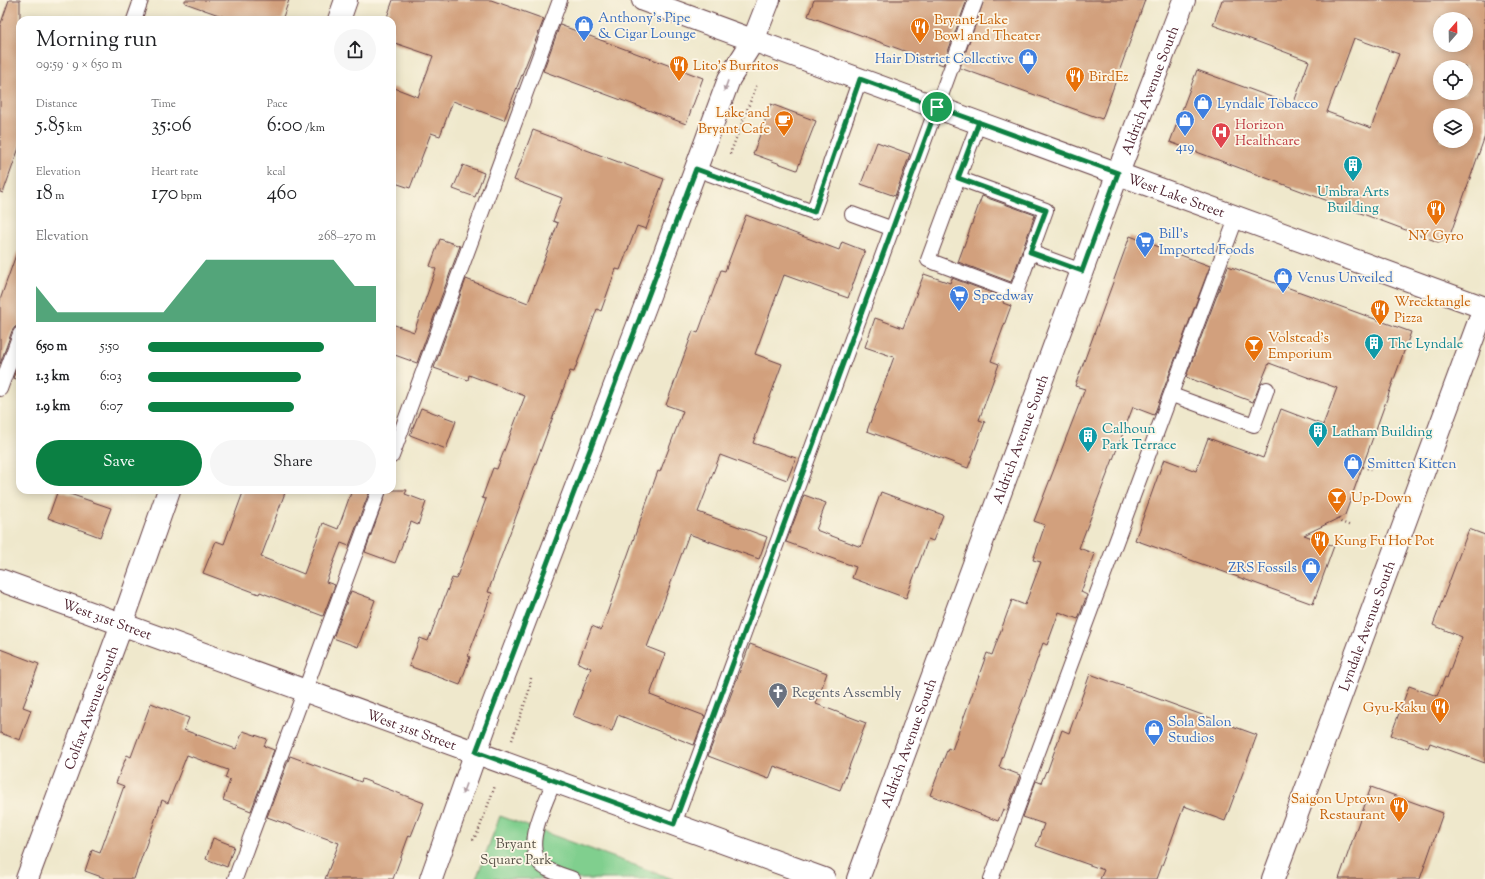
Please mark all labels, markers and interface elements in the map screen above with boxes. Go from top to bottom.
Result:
place label: Anthony's Pipe & Cigar Lounge [598,9,696,45]
place label: Bryant-Lake Bowl and Theater [934,11,1041,47]
north arrow [1433,12,1473,52]
map controls [1433,12,1473,148]
shop icon: Anthony's Pipe & Cigar Lounge [573,14,595,42]
restaurant icon: Bryant-Lake Bowl and Theater [909,16,931,44]
street label: Aldrich Avenue South [1118,24,1185,158]
text: Morning run [36,25,158,57]
button: share [334,29,376,71]
shop icon: Hair District Collective [1017,47,1039,75]
place label: Hair District Collective [875,50,1014,70]
restaurant icon: Lito's Burritos [668,54,690,82]
text: 09:59 · 9 × 650 m [36,56,122,74]
place label: Lito's Burritos [693,57,778,77]
button: locate [1433,60,1473,100]
restaurant icon: BirdEz [1064,65,1086,93]
place label: BirdEz [1089,68,1129,88]
one-way arrow [723,80,729,92]
pin [920,90,954,124]
shop icon: Lyndale Tobacco [1192,92,1214,120]
place label: Lyndale Tobacco [1217,95,1318,115]
text: Distance [36,96,77,112]
text: Time [151,96,176,112]
text: Pace [267,96,288,112]
icon: arrive [926,96,948,118]
place label: Lake and Bryant Cafe [698,104,770,140]
button: layers [1433,108,1473,148]
cafe icon: Lake and Bryant Cafe [773,109,795,137]
shop icon: 419 [1174,109,1196,137]
text: 5.85 [36,112,65,141]
text: 35:06 [151,112,192,141]
text: 6:00 [267,112,303,141]
place label: Horizon Healthcare [1235,116,1300,152]
text: km [65,120,82,136]
text: /km [303,120,325,136]
hospital icon: Horizon Healthcare [1210,121,1232,149]
place label: 419 [1176,138,1194,158]
building icon: Umbra Arts Building [1342,154,1364,182]
text: Elevation [36,164,81,180]
text: Heart rate [151,164,198,180]
text: kcal [267,164,286,180]
street label: West Lake Street [1124,170,1227,224]
text: 18 [36,180,53,209]
text: 170 [151,180,178,209]
text: 460 [267,180,297,209]
place label: Umbra Arts Building [1317,183,1389,219]
text: m [53,188,64,204]
text: bpm [178,188,202,204]
restaurant icon: NY Gyro [1425,198,1447,226]
place label: Bill's Imported Foods [1159,225,1254,261]
place label: NY Gyro [1408,227,1464,247]
text: Elevation [36,228,89,246]
text: 268–270 m [318,228,376,246]
supermarket icon: Bill's Imported Foods [1134,230,1156,258]
shop icon: Venus Unveiled [1272,266,1294,294]
place label: Venus Unveiled [1297,269,1393,289]
supermarket icon: Speedway [948,284,970,312]
place label: Speedway [973,287,1034,307]
place label: Wrecktangle Pizza [1394,293,1471,329]
restaurant icon: Wrecktangle Pizza [1369,298,1391,326]
place label: Volstead's Emporium [1268,329,1333,365]
building icon: The Lyndale [1363,332,1385,360]
bar icon: Volstead's Emporium [1243,334,1265,362]
place label: The Lyndale [1388,335,1463,355]
text: 650 m [36,338,67,356]
text: 5:50 [100,338,119,356]
text: 1.3 km [36,368,70,386]
text: 6:03 [100,368,122,386]
street label: Aldrich Avenue South [989,372,1055,507]
text: 1.9 km [36,398,70,416]
text: 6:07 [100,398,123,416]
place label: Calhoun Park Terrace [1102,420,1177,456]
building icon: Latham Building [1307,420,1329,448]
place label: Latham Building [1332,423,1432,443]
building icon: Calhoun Park Terrace [1077,425,1099,453]
button: Save [36,440,202,486]
button: Share [210,440,376,486]
shop icon: Smitten Kitten [1342,452,1364,480]
place label: Smitten Kitten [1367,455,1457,475]
bar icon: Up-Down [1326,486,1348,514]
place label: Up-Down [1351,489,1412,509]
restaurant icon: Kung Fu Hot Pot [1309,529,1331,557]
place label: Kung Fu Hot Pot [1334,532,1435,552]
shop icon: ZRS Fossils [1300,556,1322,584]
street label: Lyndale Avenue South [1335,558,1402,695]
place label: ZRS Fossils [1228,559,1297,579]
street label: West 31st Street [59,595,154,646]
street label: Colfax Avenue South [60,643,125,773]
street label: Aldrich Avenue South [877,676,943,811]
church icon: Regents Assembly [767,681,789,709]
place label: Regents Assembly [792,684,902,704]
restaurant icon: Gyu-Kaku [1429,696,1451,724]
place label: Gyu-Kaku [1363,699,1426,719]
street label: West 31st Street [363,706,459,757]
place label: Sola Salon Studios [1168,713,1232,749]
shop icon: Sola Salon Studios [1143,718,1165,746]
one-way arrow [461,784,467,796]
place label: Saigon Uptown Restaurant [1291,790,1385,826]
restaurant icon: Saigon Uptown Restaurant [1388,795,1410,823]
park label: Bryant Square Park [480,835,552,871]

